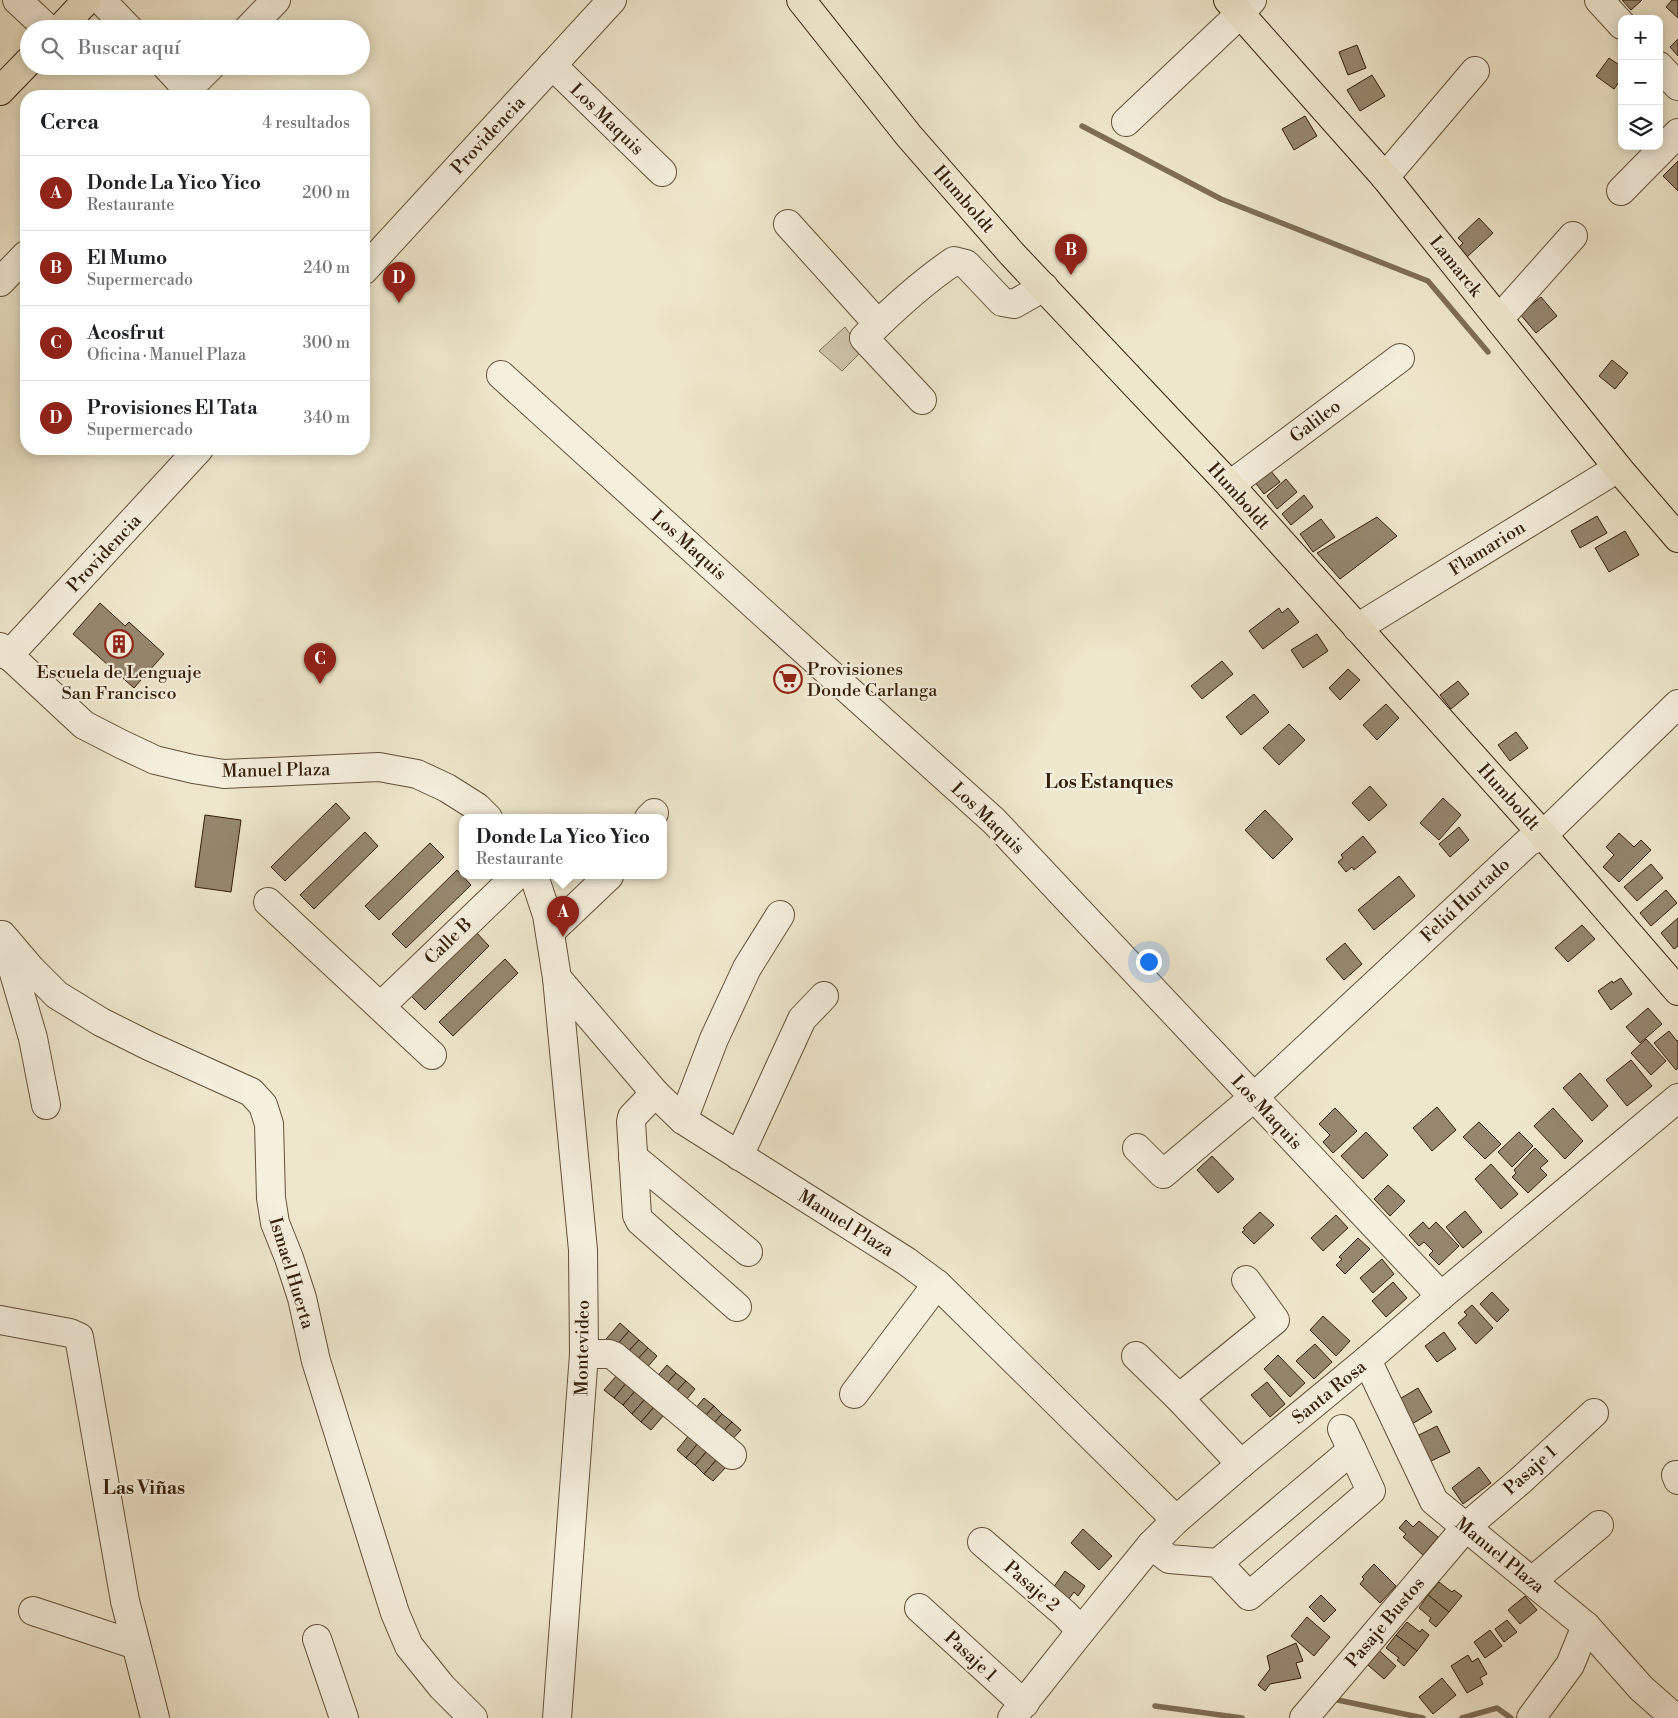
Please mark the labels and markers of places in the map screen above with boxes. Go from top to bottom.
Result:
pin: B [1055,234,1087,275]
pin: D [383,262,415,303]
building icon: Escuela de Lenguaje San Francisco [104,629,134,659]
pin: C [304,643,336,684]
place label: Provisiones Donde Carlanga [807,658,938,702]
place label: Escuela de Lenguaje San Francisco [36,661,202,705]
supermarket icon: Provisiones Donde Carlanga [773,664,803,694]
pin: A [547,896,579,937]

